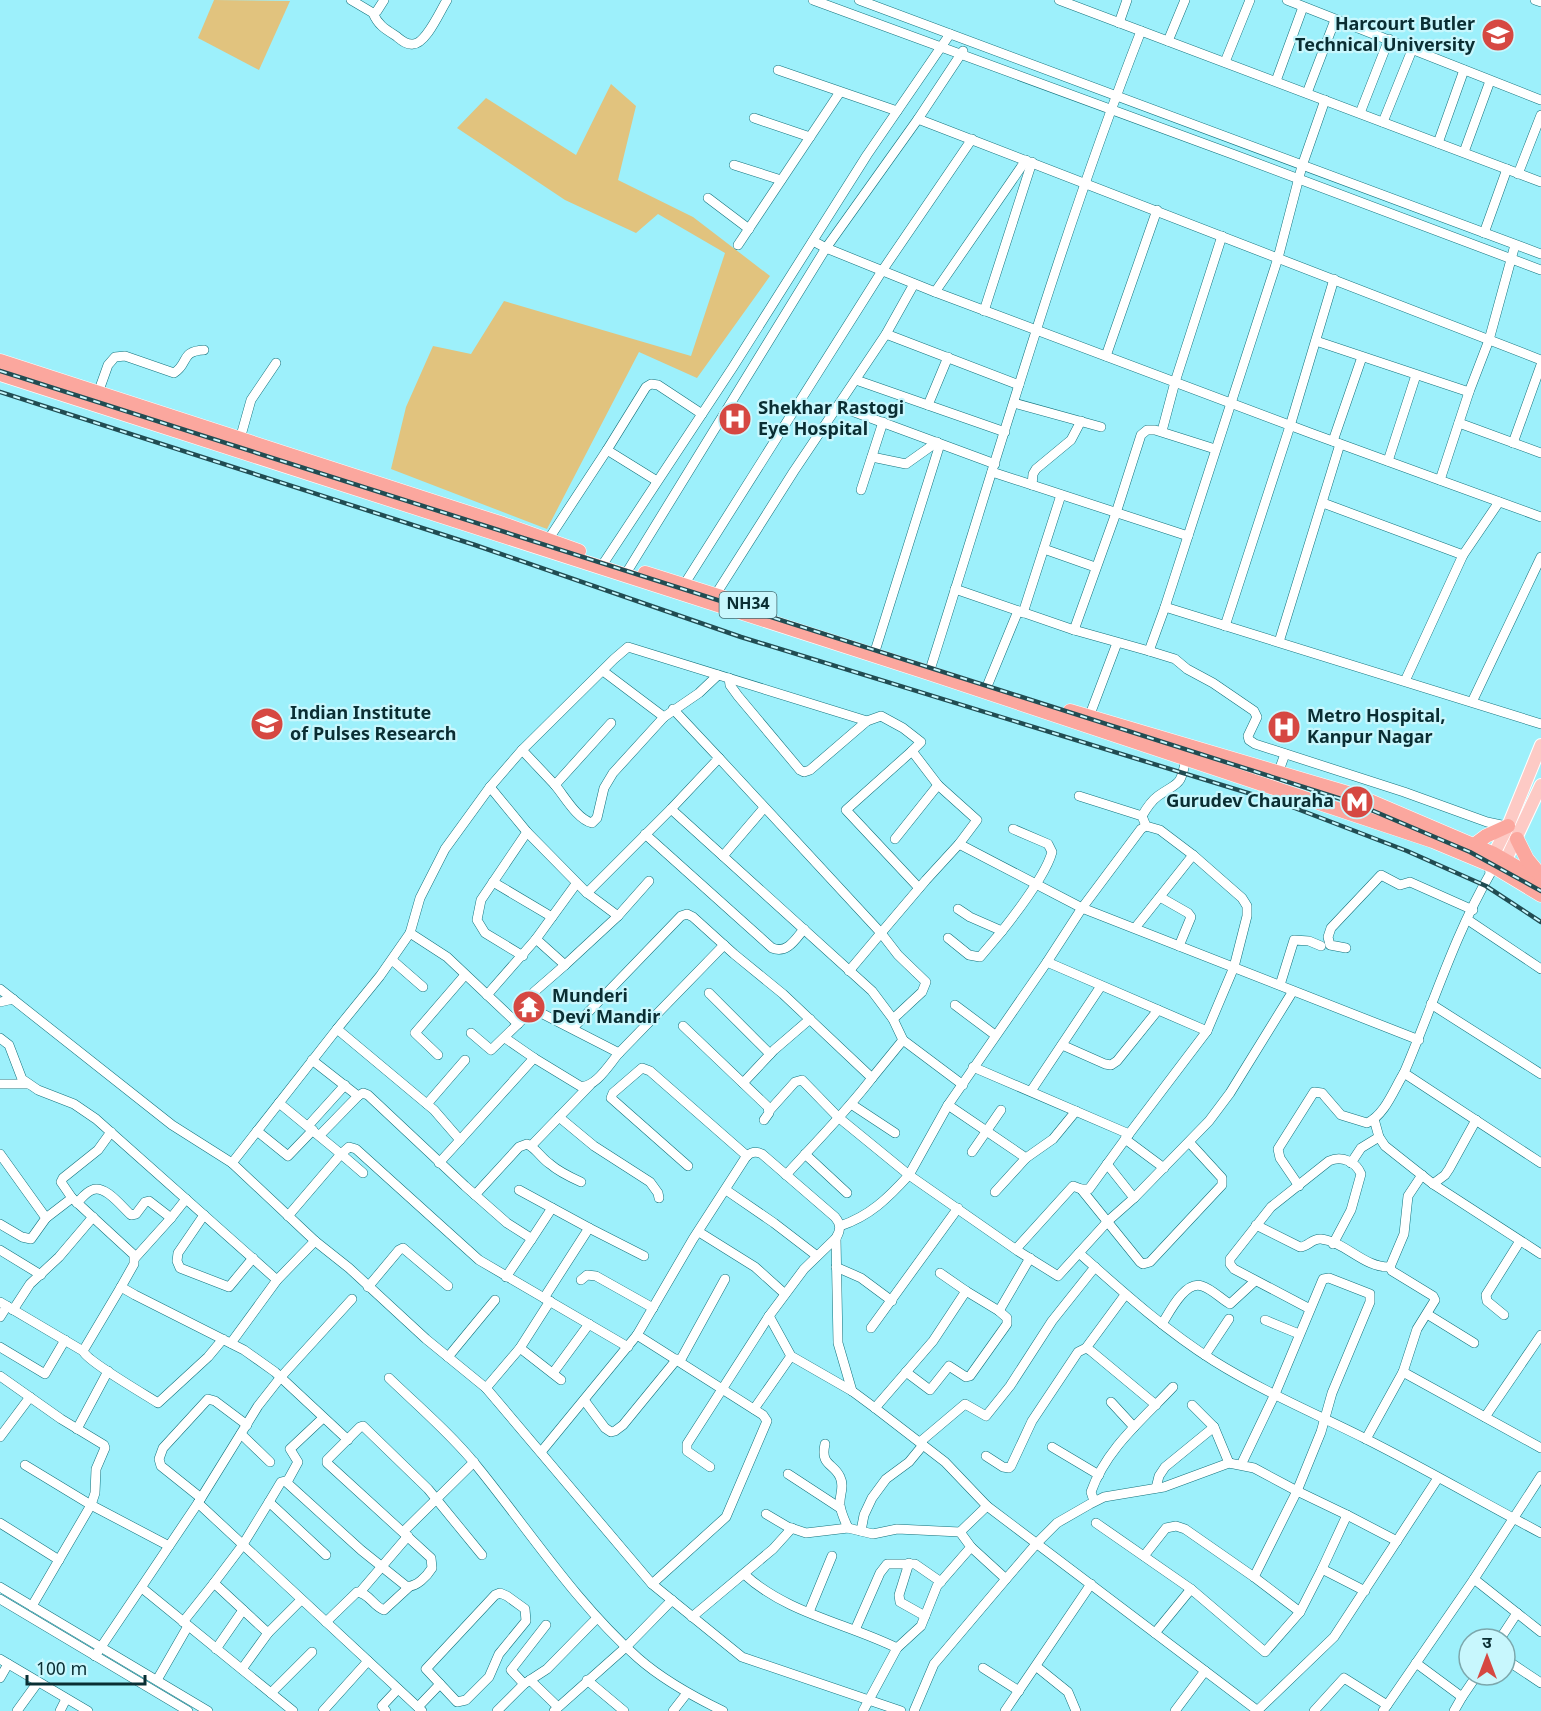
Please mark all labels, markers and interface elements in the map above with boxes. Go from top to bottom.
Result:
place label: Harcourt Butler Technical University [1295,14,1476,58]
school or university icon: Harcourt Butler Technical University [1480,17,1516,53]
place label: Shekhar Rastogi Eye Hospital [758,398,904,442]
hospital icon: Shekhar Rastogi Eye Hospital [717,401,753,437]
road number: NH34 [720,592,777,618]
place label: Indian Institute of Pulses Research [290,703,456,747]
school or university icon: Indian Institute of Pulses Research [249,706,285,742]
place label: Metro Hospital, Kanpur Nagar [1307,706,1446,750]
hospital icon: Metro Hospital, Kanpur Nagar [1266,709,1302,745]
metro station icon: Gurudev Chauraha [1339,784,1375,820]
place label: Gurudev Chauraha [1166,791,1334,814]
place label: Munderi Devi Mandir [552,986,660,1030]
temple icon: Munderi Devi Mandir [511,989,547,1025]
north arrow [1457,1627,1517,1687]
text: उ [1482,1634,1492,1655]
scale bar [27,1648,146,1686]
text: 100 m [36,1659,87,1682]

